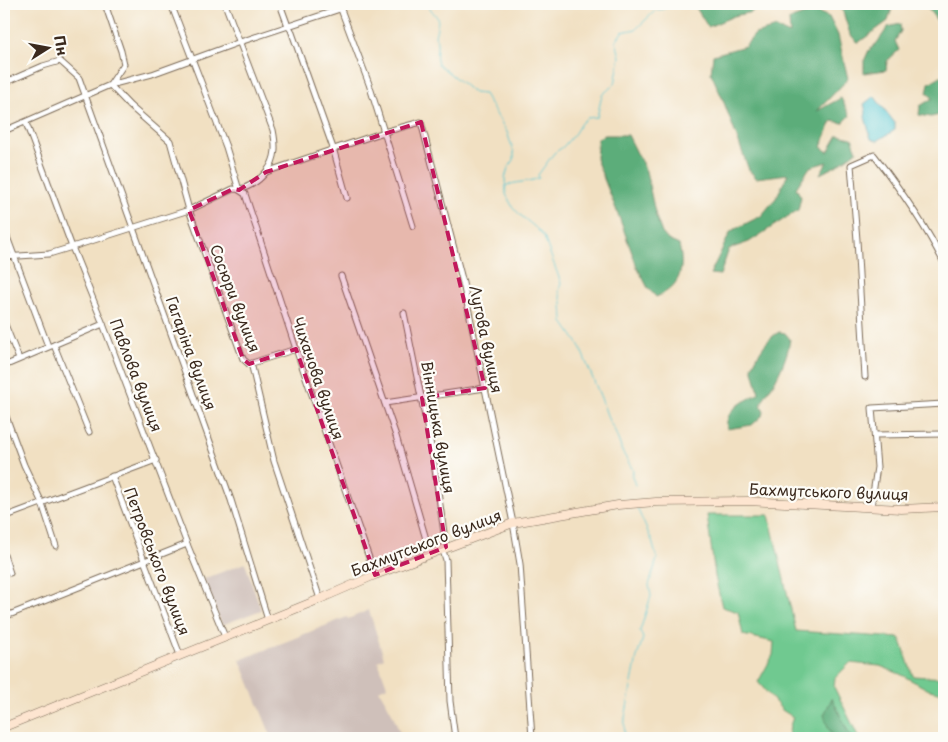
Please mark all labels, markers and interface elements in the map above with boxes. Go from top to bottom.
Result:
north arrow [22,22,72,72]
text: Пн [49,33,73,57]
street label: Сосюри вулиця [205,241,267,355]
street label: Лугова вулиця [464,283,510,395]
street label: Гагаріна вулиця [161,293,223,413]
street label: Чихачова вулиця [287,313,351,443]
street label: Павлова вулиця [105,315,169,435]
street label: Вінницька вулиця [416,359,462,495]
street label: Бахмутського вулиця [749,477,909,505]
street label: Петровського вулиця [119,484,197,638]
street label: Бахмутського вулиця [347,503,505,581]

